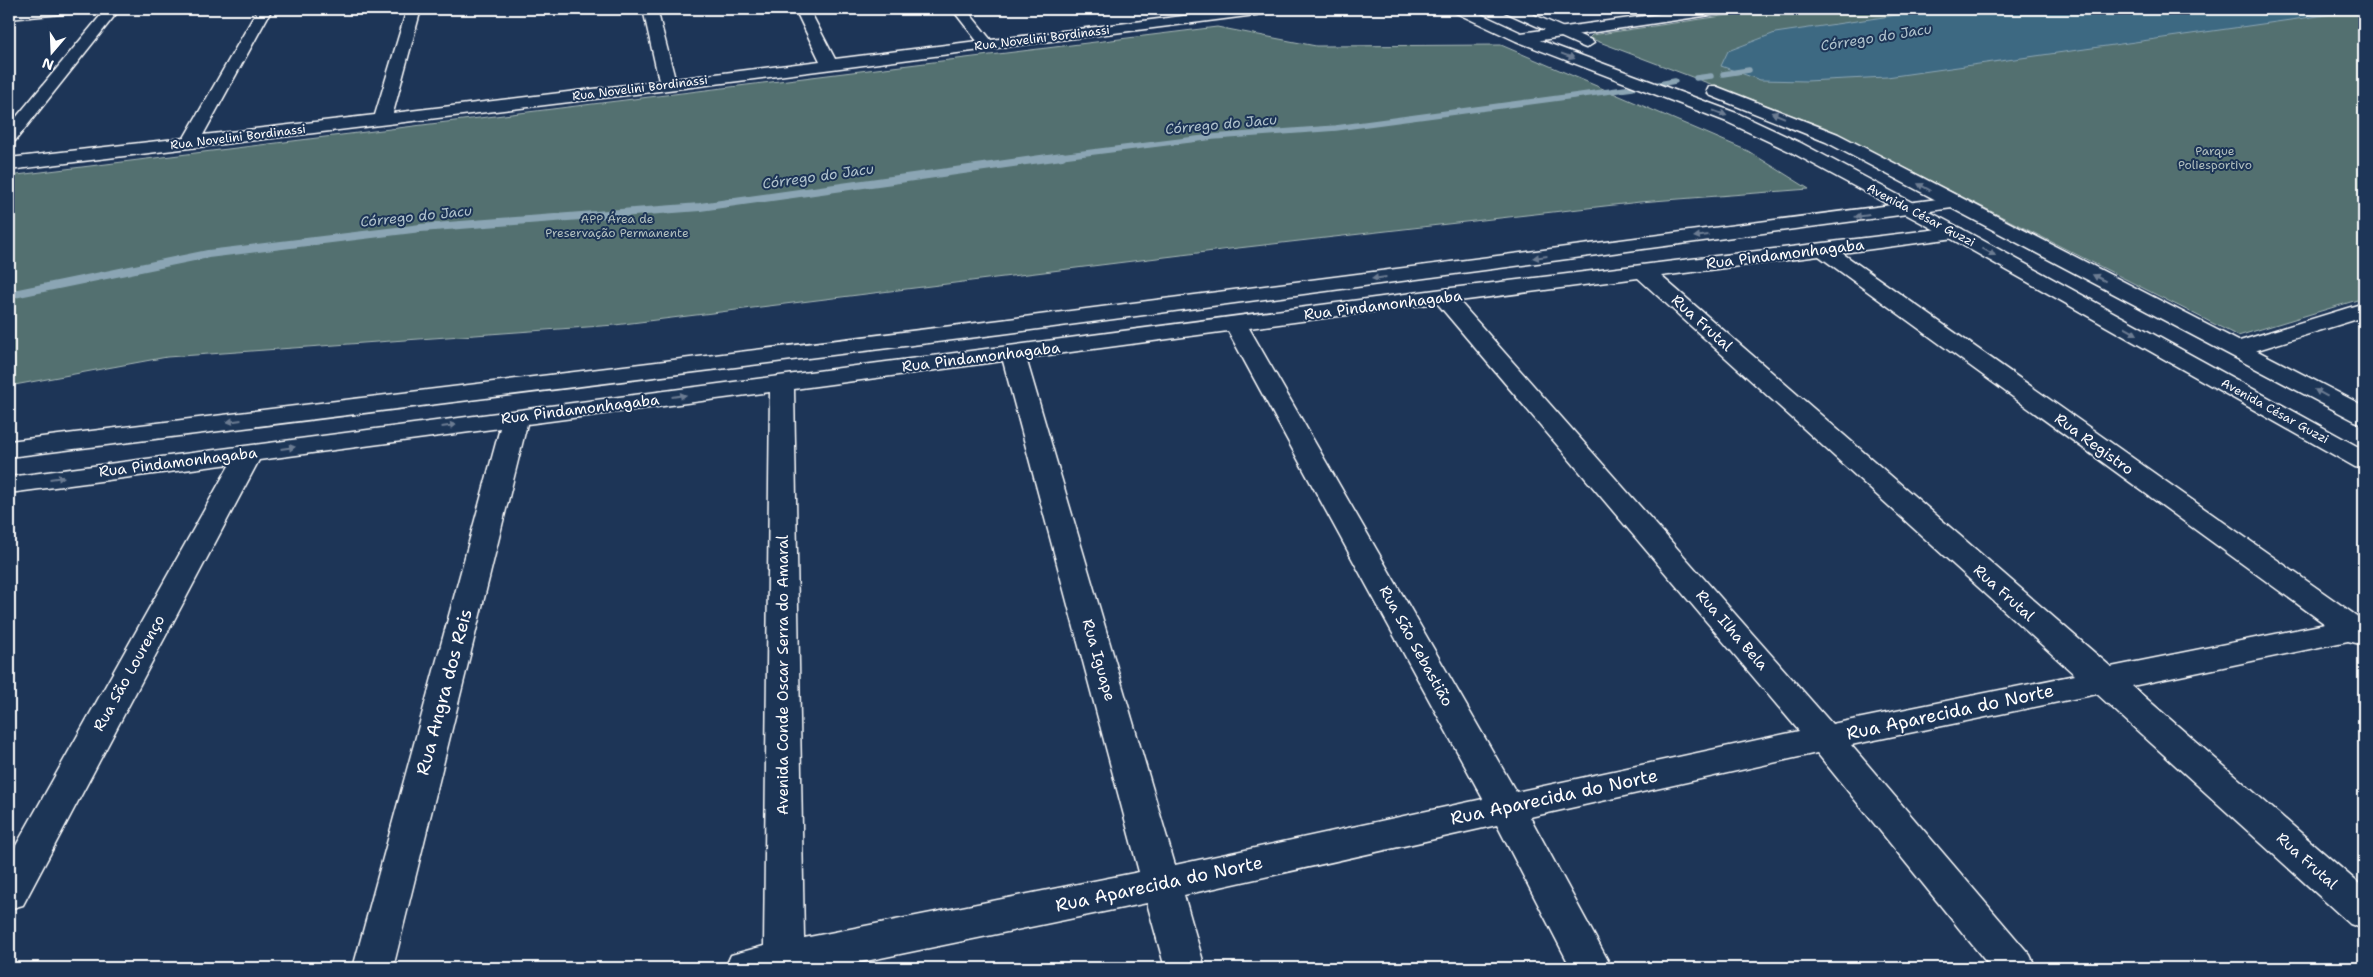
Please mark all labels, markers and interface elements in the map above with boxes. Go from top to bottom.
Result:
water label: Córrego do Jacu [1819,19,1933,55]
street label: Rua Novelini Bordinassi [973,22,1111,54]
north arrow [28,28,78,78]
one-way arrow [1561,52,1576,60]
text: N [40,54,56,75]
street label: Rua Novelini Bordinassi [571,72,709,104]
one-way arrow [1713,109,1728,117]
water label: Córrego do Jacu [1164,110,1278,138]
one-way arrow [1771,111,1785,119]
street label: Rua Novelini Bordinassi [169,121,307,153]
park label: Parque Poliesportivo [2178,143,2252,173]
water label: Córrego do Jacu [761,159,875,193]
street label: Avenida César Guzzi [1864,180,1978,250]
one-way arrow [1917,183,1930,192]
water label: Córrego do Jacu [359,201,473,231]
park label: APP Área de Preservação Permanente [545,211,689,241]
one-way arrow [1854,212,1870,220]
one-way arrow [1693,233,1709,241]
street label: Rua Pindamonhagaba [1705,234,1866,274]
one-way arrow [1982,247,1996,256]
one-way arrow [1532,253,1548,261]
one-way arrow [1371,274,1387,282]
one-way arrow [2092,274,2106,282]
street label: Rua Pindamonhagaba [1303,285,1464,325]
street label: Rua Frutal [1667,290,1737,356]
one-way arrow [2123,327,2138,335]
street label: Rua Pindamonhagaba [901,337,1062,377]
street label: Avenida César Guzzi [2218,375,2332,447]
street label: Rua Pindamonhagaba [500,389,661,429]
one-way arrow [2314,389,2328,397]
one-way arrow [671,392,687,400]
street label: Rua Registro [2050,409,2138,479]
one-way arrow [226,417,242,425]
one-way arrow [441,422,457,430]
street label: Rua Pindamonhagaba [98,442,259,482]
one-way arrow [280,444,296,452]
one-way arrow [49,474,65,482]
street label: Avenida Conde Oscar Serra do Amaral [773,534,793,815]
street label: Rua Frutal [1969,560,2039,626]
street label: Rua São Sebastião [1375,582,1457,710]
street label: Rua Ilha Bela [1692,586,1773,675]
street label: Rua Angra dos Reis [410,606,478,778]
street label: Rua São Lourenço [89,611,169,735]
street label: Rua Iguape [1078,617,1120,703]
street label: Rua Aparecida do Norte [1844,678,2056,746]
street label: Rua Aparecida do Norte [1448,763,1660,831]
street label: Rua Frutal [2272,828,2342,894]
street label: Rua Aparecida do Norte [1053,850,1265,918]

